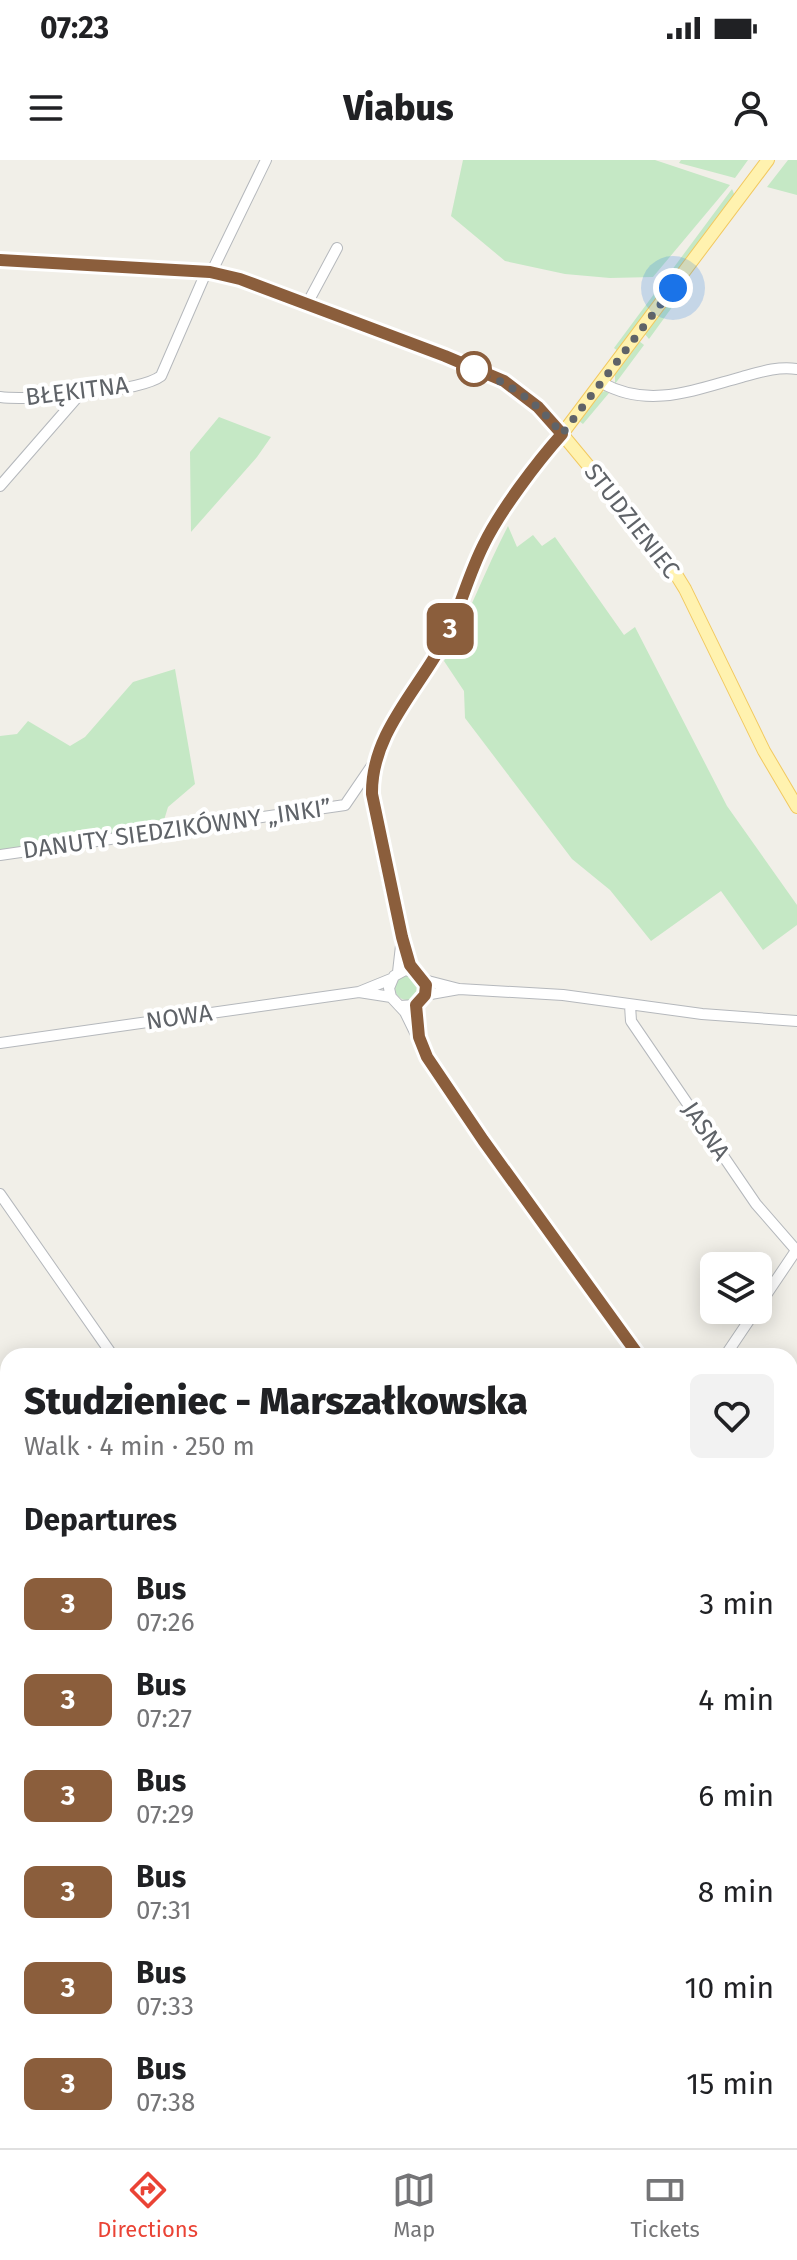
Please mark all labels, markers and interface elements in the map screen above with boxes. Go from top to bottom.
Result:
text: 07:23 [40,10,109,46]
icon: menu [24,86,68,130]
text: Viabus [343,86,454,130]
icon: person [729,86,773,130]
your location [653,268,693,308]
unlabelled marker [457,352,491,386]
street label: BŁĘKITNA [24,371,130,411]
street label: STUDZIENIEC [579,458,685,584]
line badge: 3 [424,603,476,655]
text: 3 [443,612,457,645]
street label: DANUTY SIEDZIKÓWNY „INKI” [21,793,333,865]
street label: NOWA [144,998,214,1035]
street label: JASNA [676,1097,736,1166]
map controls [700,1252,772,1324]
button: layers [700,1252,772,1324]
button: heart [690,1374,774,1458]
text: Studzieniec - Marszałkowska [24,1378,528,1424]
text: Walk · 4 min · 250 m [24,1431,255,1462]
text: Departures [24,1502,177,1538]
text: Bus [136,1571,186,1607]
text: 3 min [699,1586,774,1622]
text: 3 [61,1587,75,1620]
text: 07:26 [136,1607,195,1638]
text: Bus [136,1667,186,1703]
text: 4 min [698,1682,774,1718]
text: 3 [61,1683,75,1716]
text: 07:27 [136,1703,192,1734]
text: Bus [136,1763,186,1799]
text: 6 min [698,1778,774,1814]
text: 3 [61,1779,75,1812]
text: 07:29 [136,1799,194,1830]
text: Bus [136,1859,186,1895]
text: 8 min [698,1874,774,1910]
text: 3 [61,1875,75,1908]
text: 07:31 [136,1895,192,1926]
text: Bus [136,1955,186,1991]
text: 10 min [685,1970,774,2006]
text: 3 [61,1971,75,2004]
text: 07:33 [136,1991,194,2022]
text: Bus [136,2051,186,2087]
text: 15 min [686,2066,774,2102]
text: 3 [61,2067,75,2100]
text: 07:38 [136,2087,195,2118]
tab: Directions [97,2168,198,2243]
tab: Map [392,2168,436,2243]
tab: Tickets [631,2168,700,2243]

